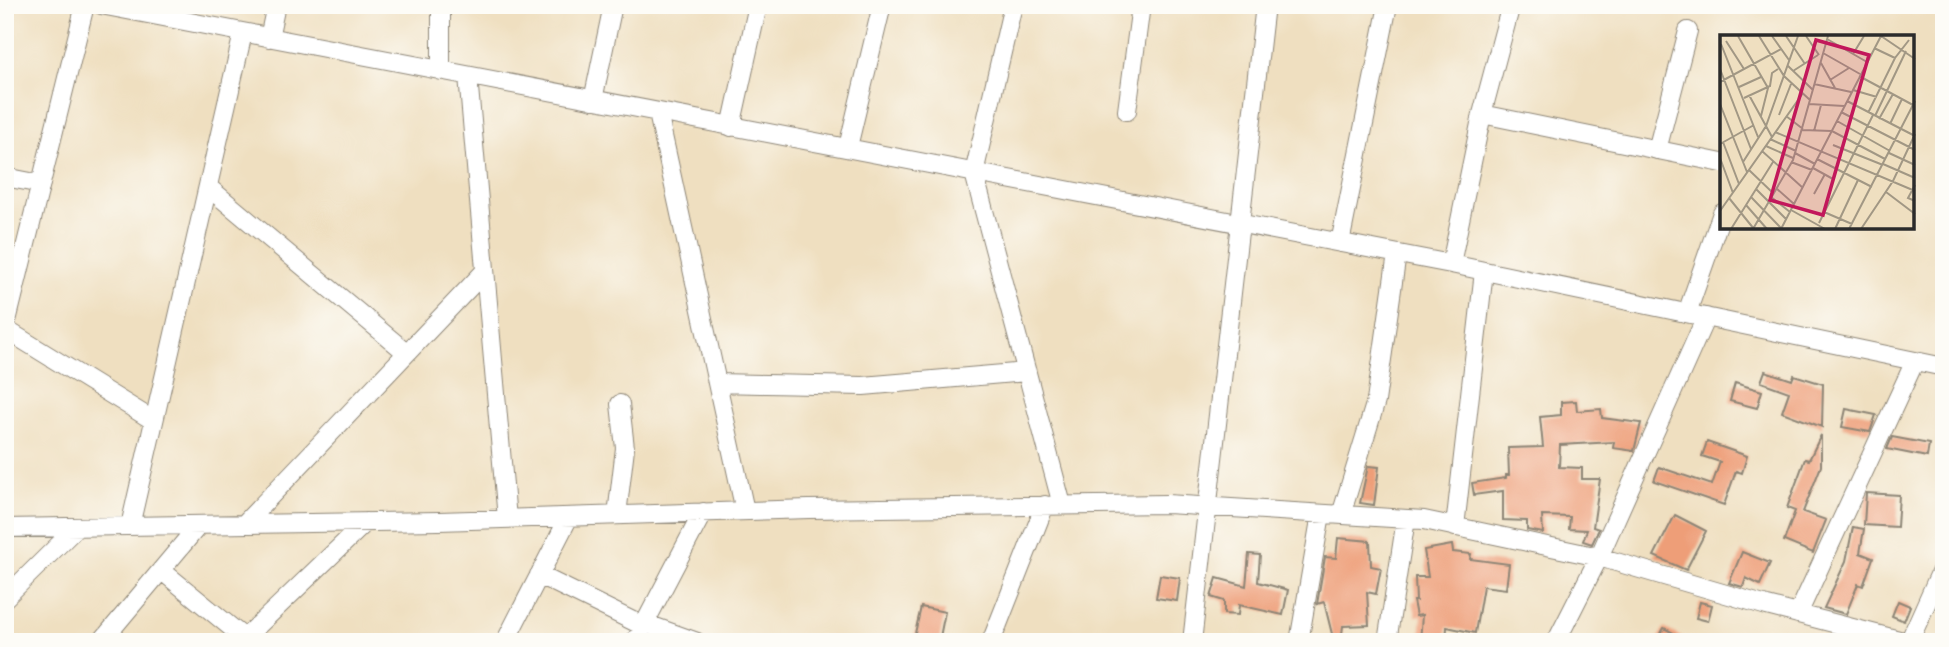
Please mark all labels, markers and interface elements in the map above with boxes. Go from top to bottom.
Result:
inset map [1720,35,1914,229]

